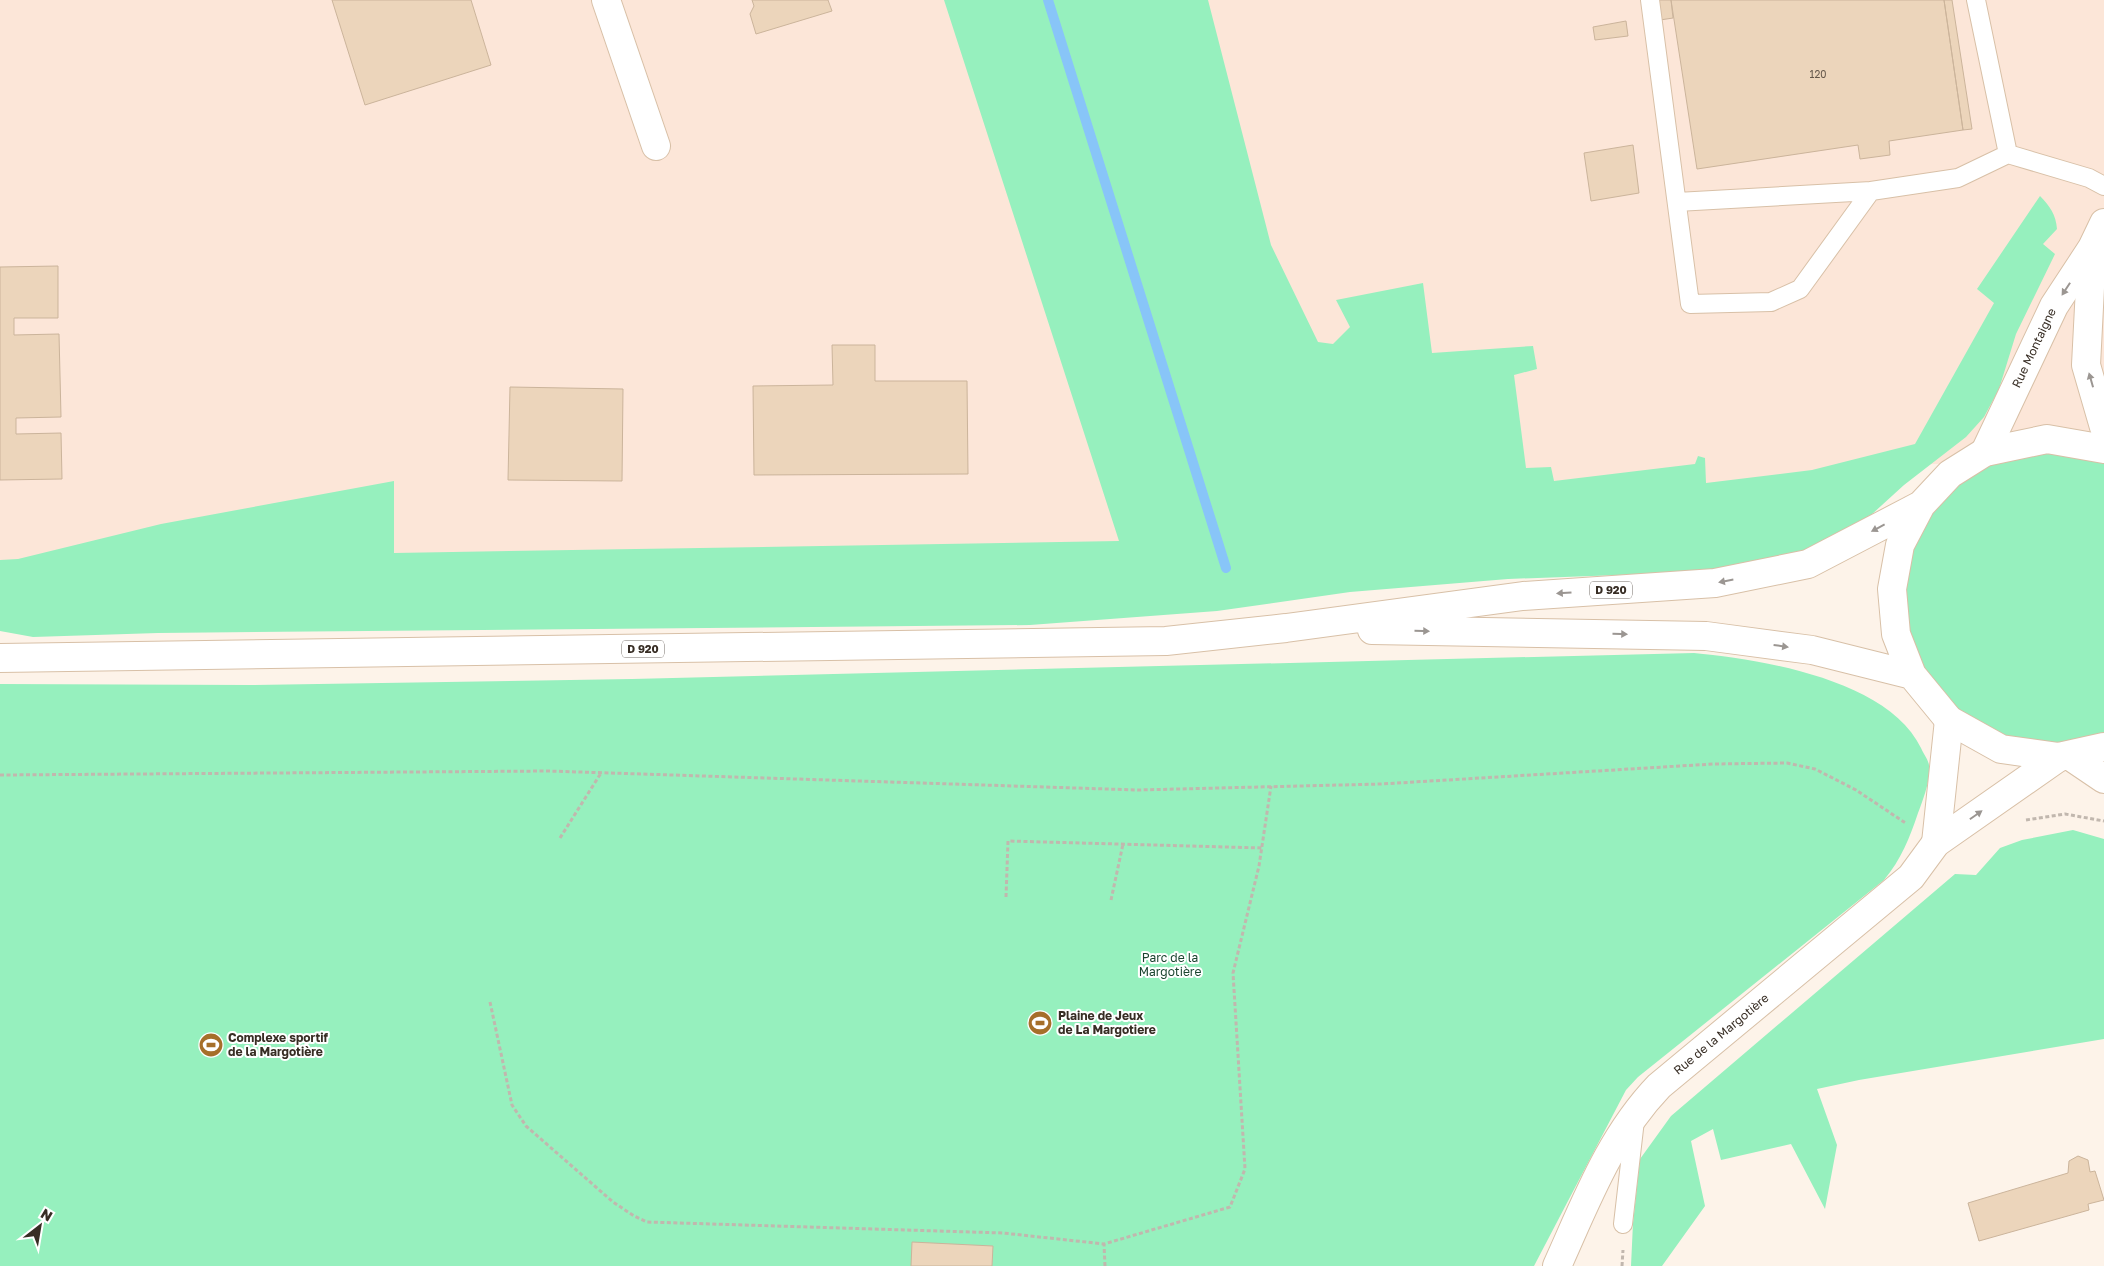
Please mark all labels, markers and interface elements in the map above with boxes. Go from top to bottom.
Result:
house number: 120 [1810,68,1826,80]
one-way arrow [2061,282,2070,295]
street label: Rue Montaigne [2008,305,2059,390]
one-way arrow [2086,373,2094,388]
one-way arrow [1871,523,1885,532]
one-way arrow [1718,577,1734,585]
road number: D 920 [1590,582,1632,598]
one-way arrow [1556,589,1572,597]
one-way arrow [1414,627,1430,635]
one-way arrow [1612,630,1628,638]
road number: D 920 [622,641,664,658]
one-way arrow [1774,642,1790,650]
one-way arrow [1970,810,1983,820]
park label: Parc de la Margotière [1139,950,1201,979]
street label: Rue de la Margotière [1670,990,1772,1078]
place label: Plaine de Jeux de La Margotiere [1058,1008,1156,1037]
sports icon: Plaine de Jeux de La Margotiere [1027,1010,1053,1036]
place label: Complexe sportif de la Margotière [228,1030,329,1059]
sports icon: Complexe sportif de la Margotière [198,1032,224,1058]
north arrow [15,1201,65,1251]
text: N [38,1204,56,1224]

